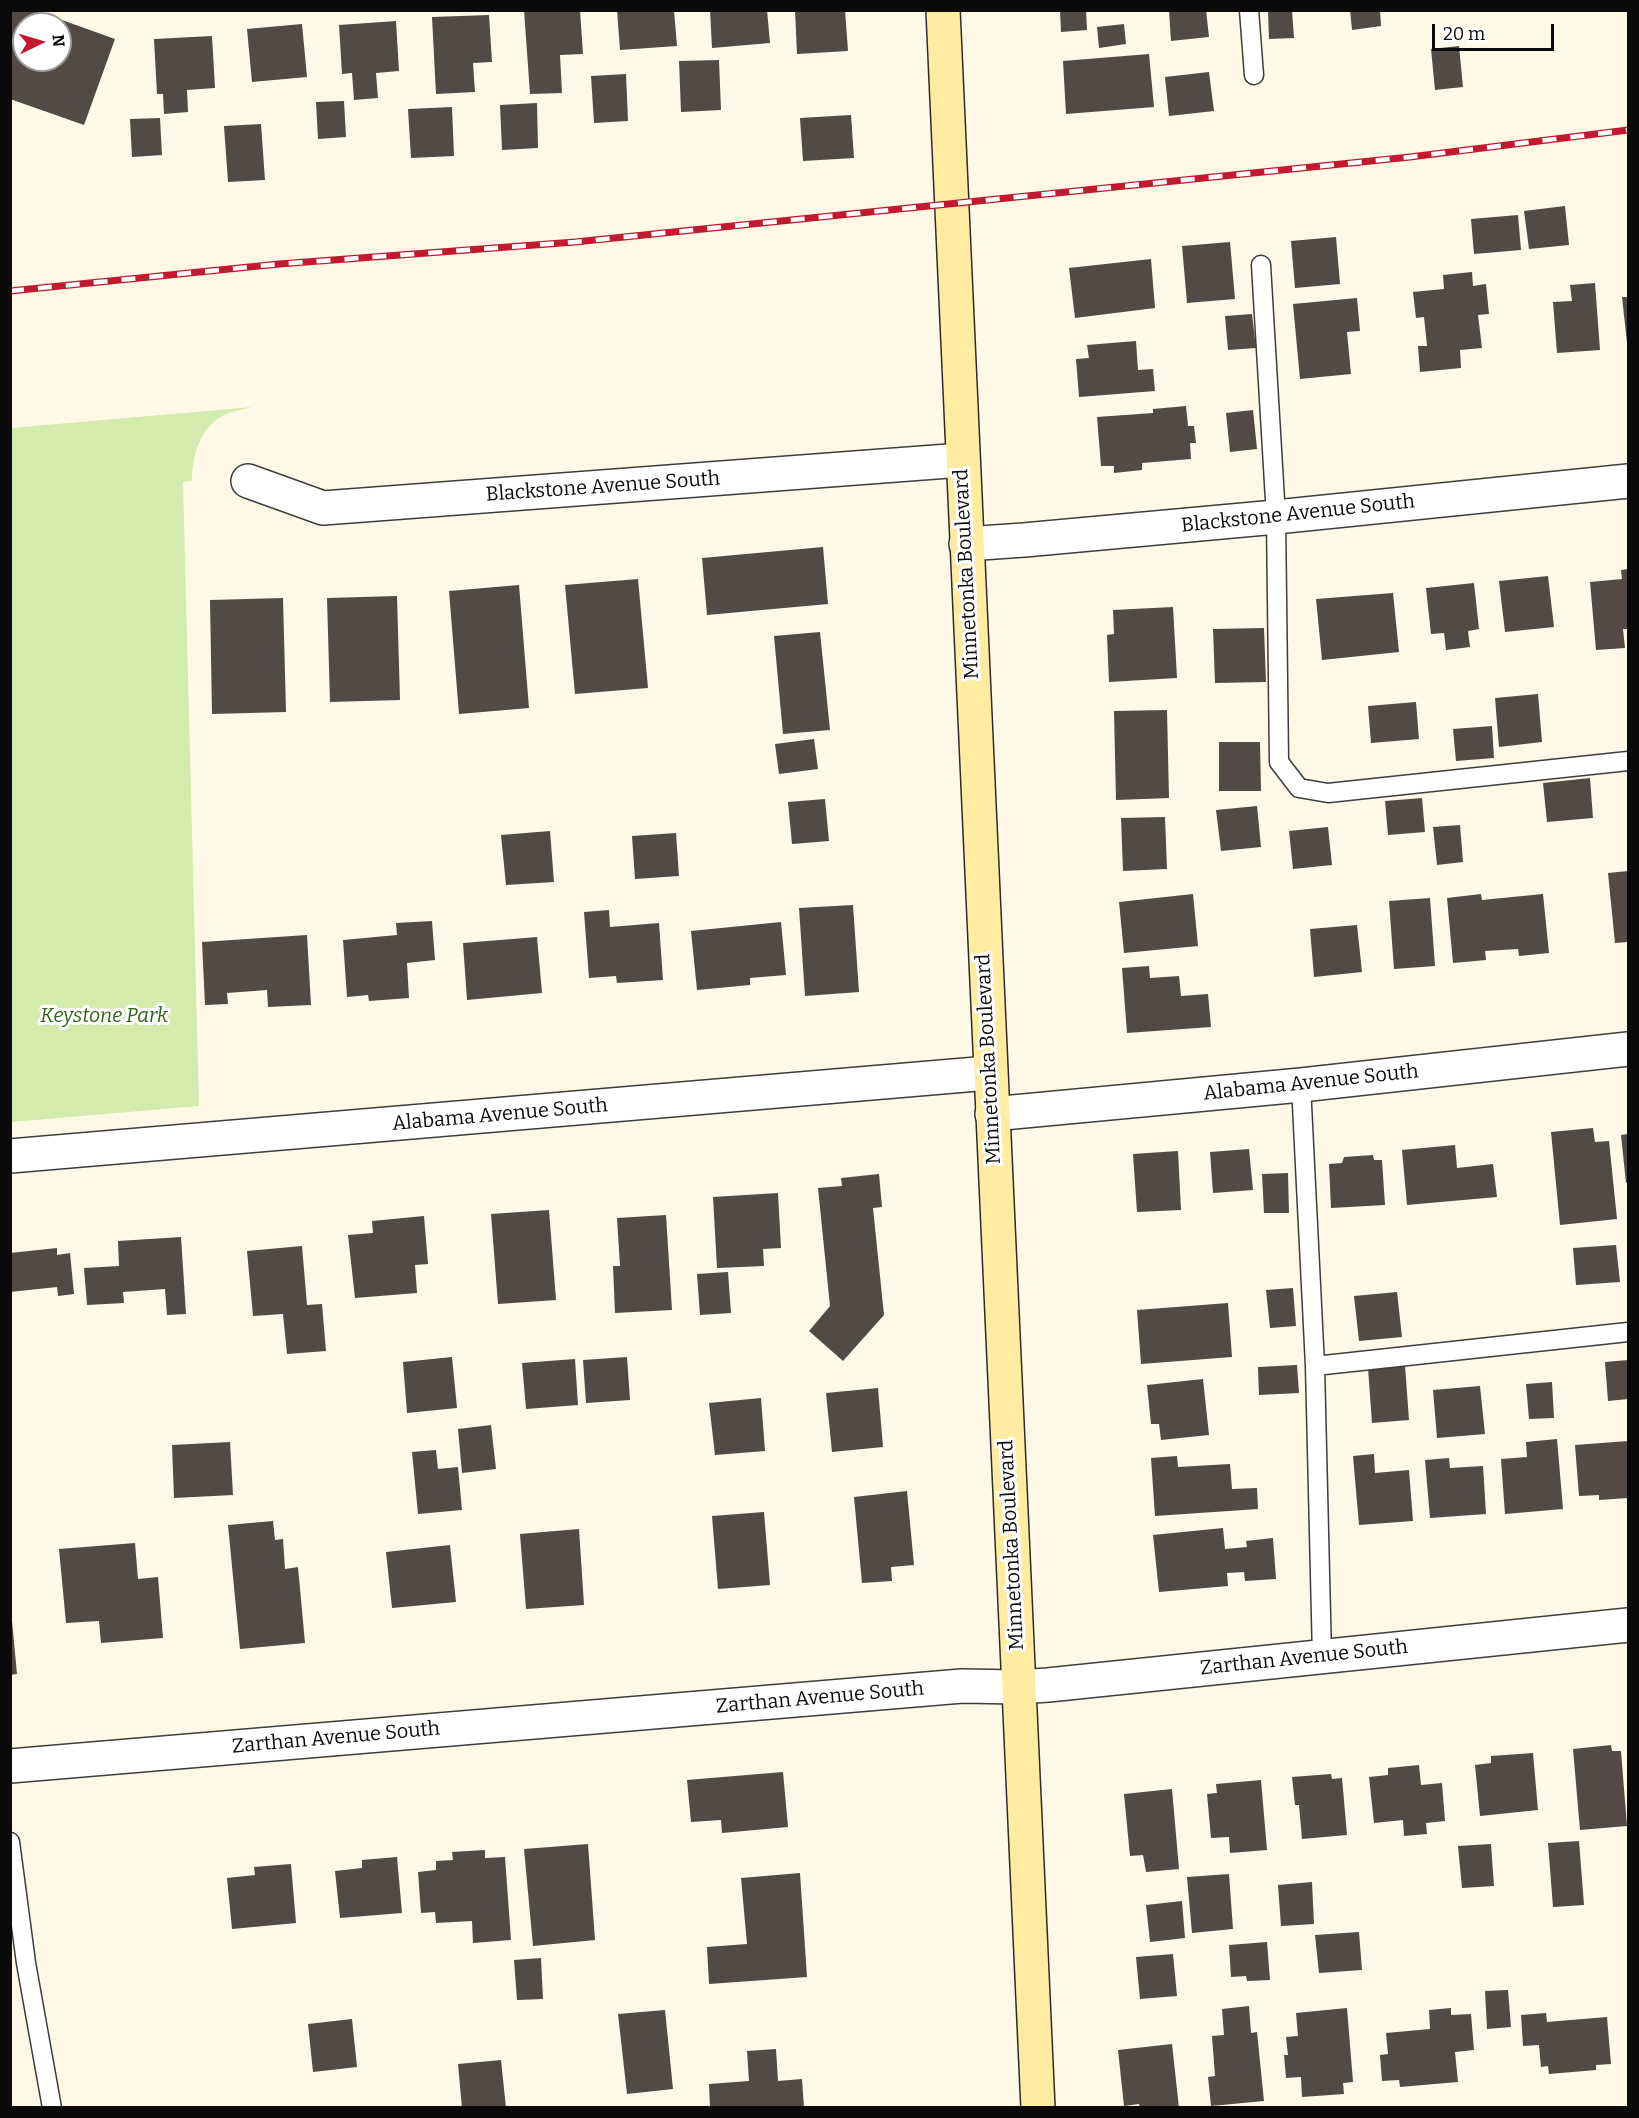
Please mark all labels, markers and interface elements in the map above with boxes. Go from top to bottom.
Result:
north arrow [12,12,72,72]
scale bar [1435,12,1556,50]
text: 20 m [1443,23,1485,45]
text: N [48,34,68,48]
street label: Blackstone Avenue South [485,467,721,507]
street label: Minnetonka Boulevard [949,468,985,680]
street label: Blackstone Avenue South [1180,490,1416,538]
street label: Minnetonka Boulevard [971,953,1007,1165]
park label: Keystone Park [40,1004,168,1028]
street label: Alabama Avenue South [1202,1060,1420,1106]
street label: Alabama Avenue South [391,1094,609,1136]
street label: Minnetonka Boulevard [994,1439,1030,1651]
street label: Zarthan Avenue South [1199,1635,1409,1681]
street label: Zarthan Avenue South [715,1677,925,1719]
street label: Zarthan Avenue South [231,1717,441,1759]

